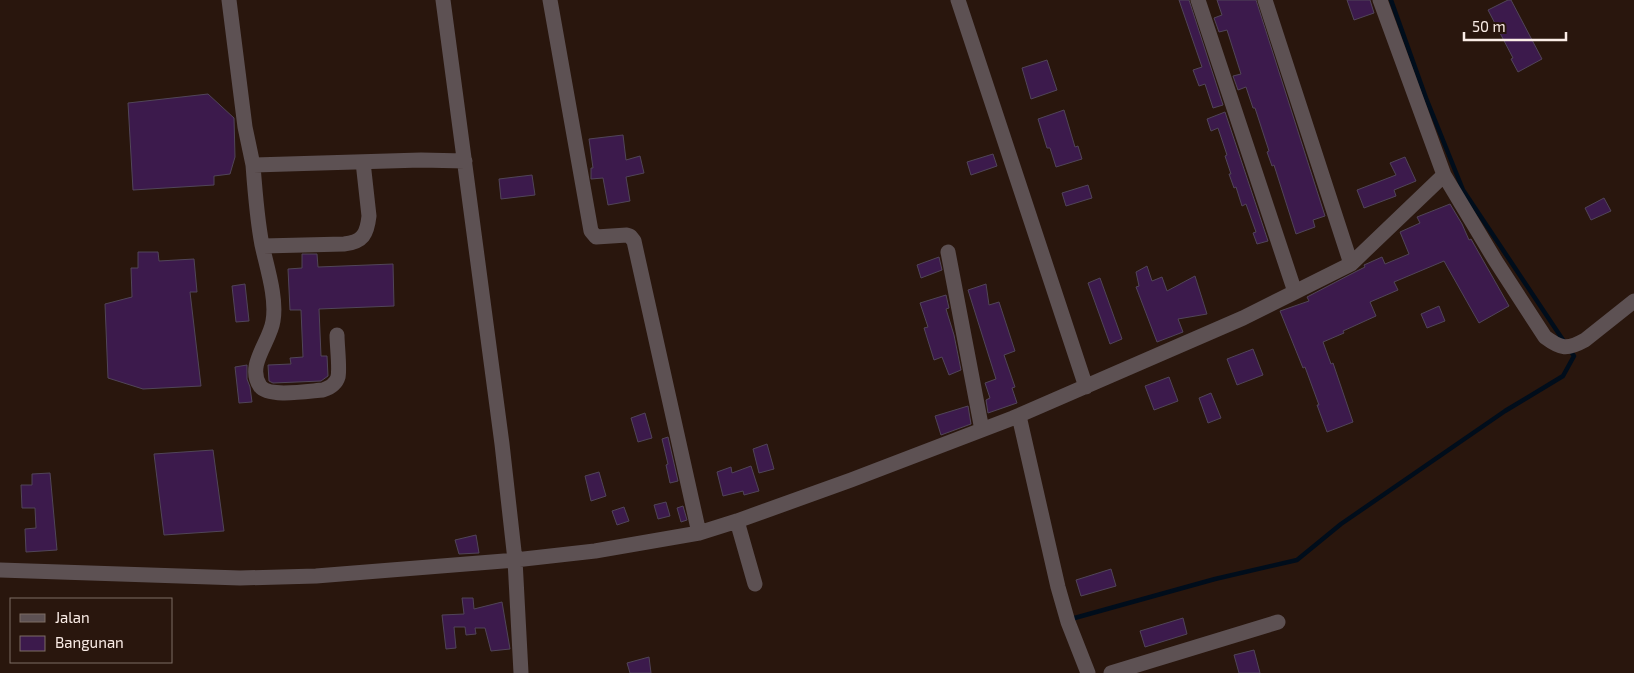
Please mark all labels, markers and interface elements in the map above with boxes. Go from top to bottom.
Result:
scale bar [1464,10,1566,42]
text: 50 m [1472,17,1506,35]
legend [10,598,172,663]
text: Jalan [55,608,90,626]
text: Bangunan [55,633,124,651]

